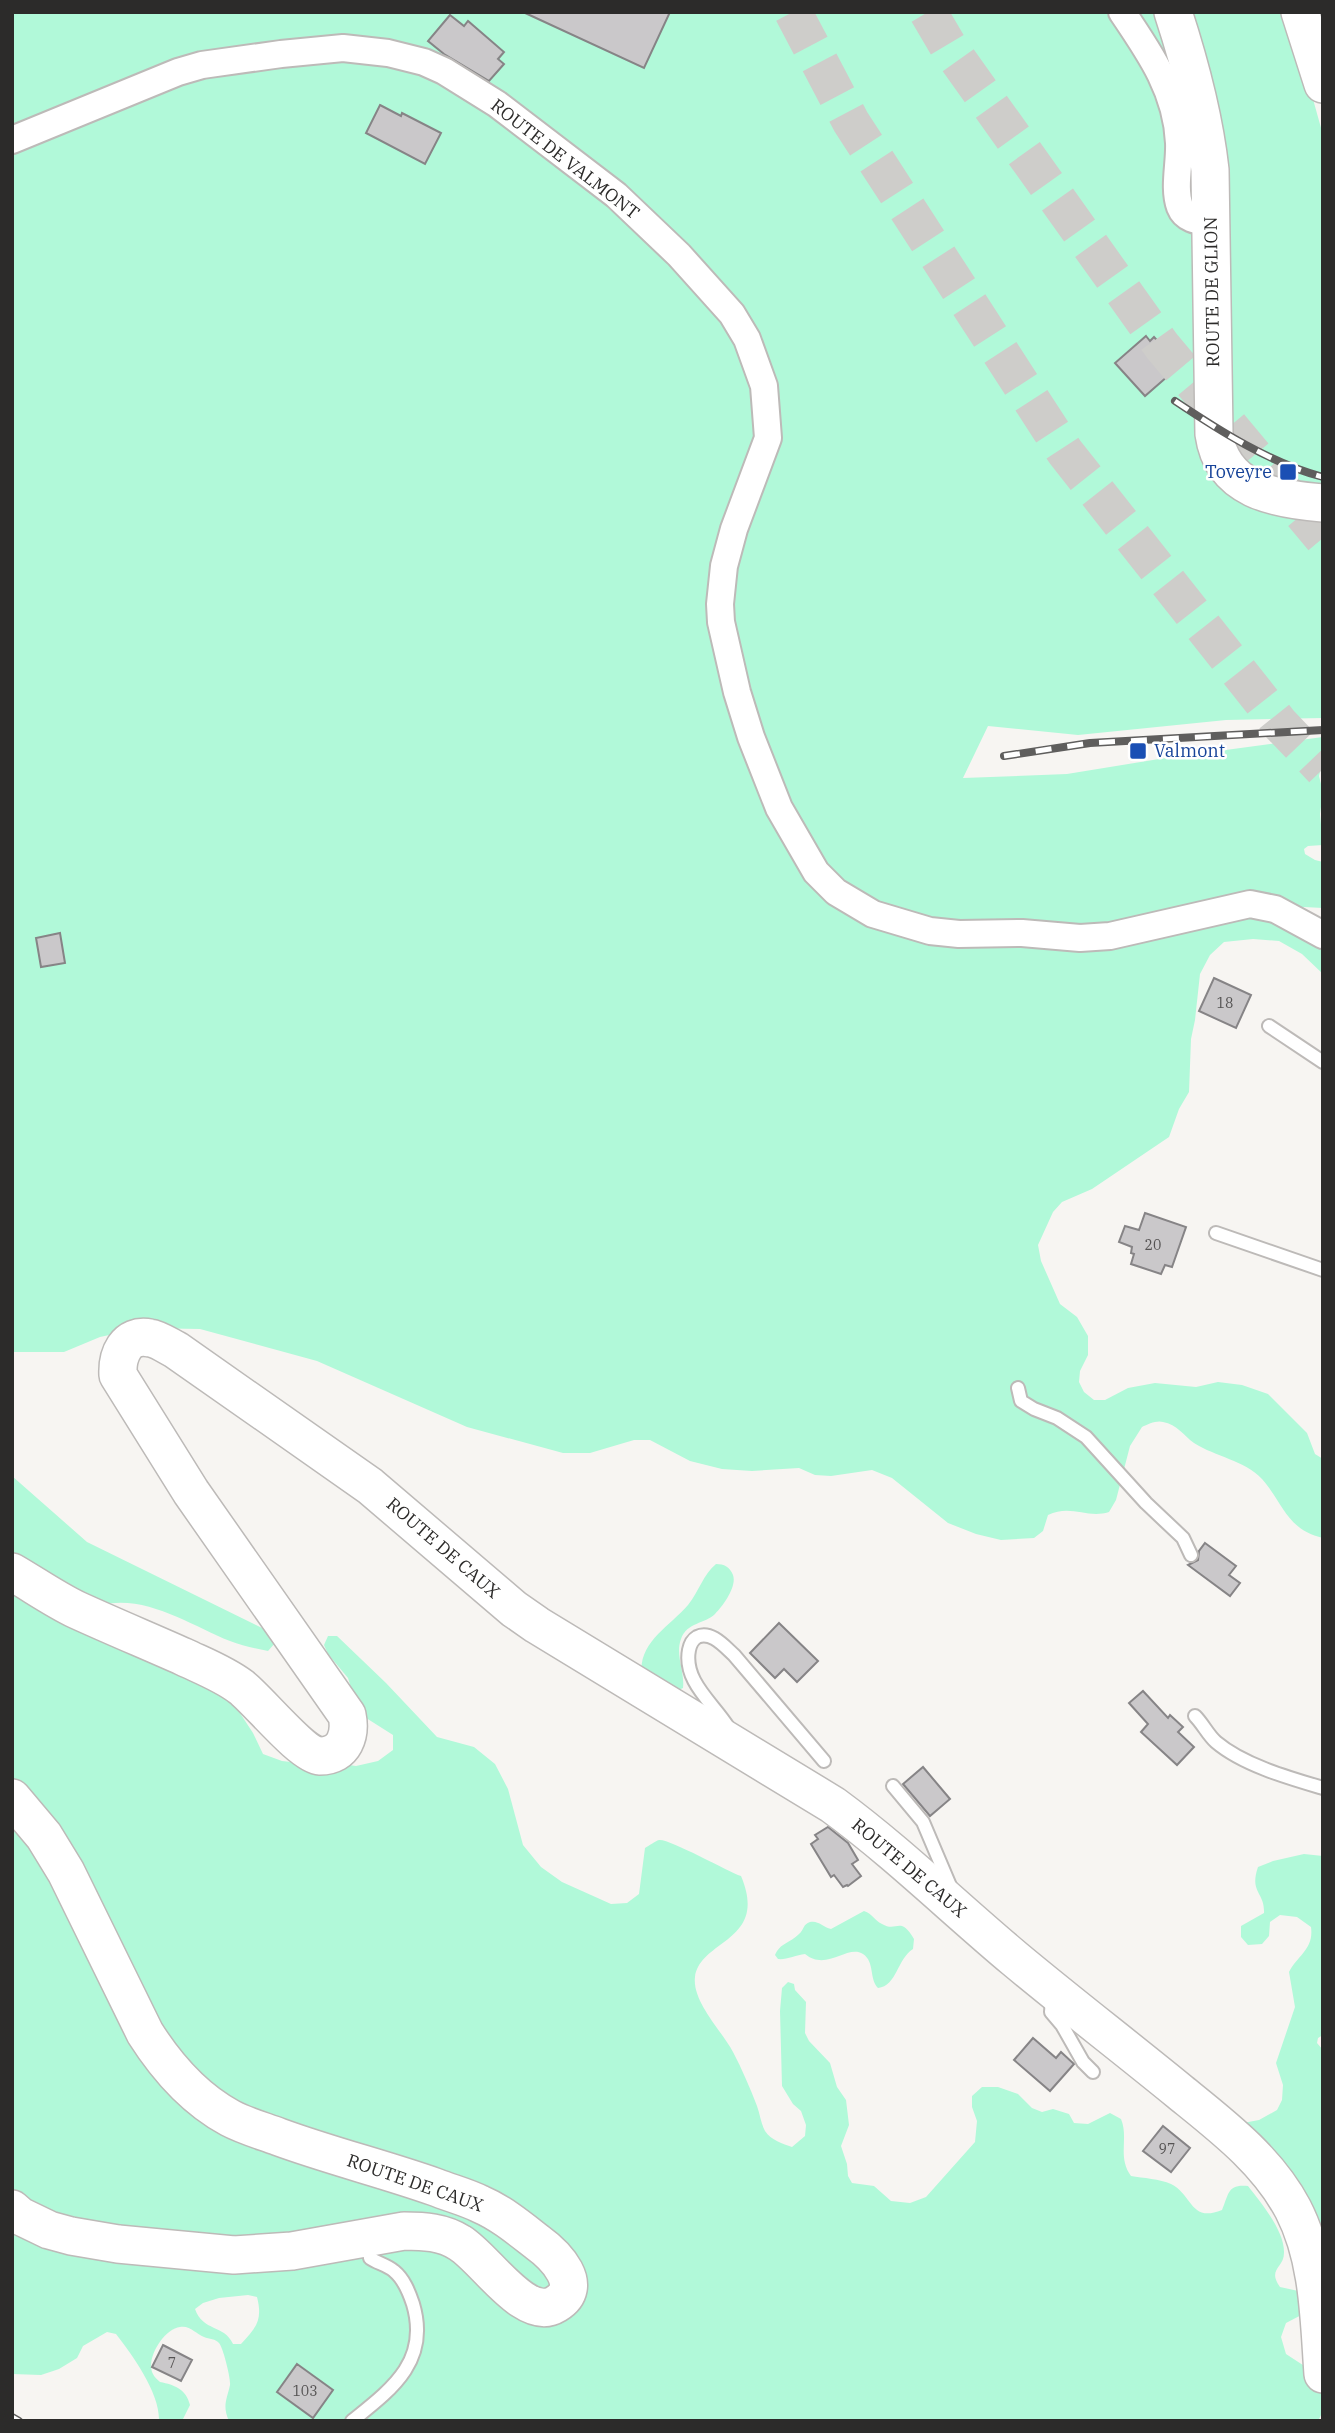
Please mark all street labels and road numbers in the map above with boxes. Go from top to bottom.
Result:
street label: ROUTE DE VALMONT [486,93,644,224]
street label: ROUTE DE GLION [1199,216,1224,368]
street label: ROUTE DE CAUX [382,1492,505,1603]
street label: ROUTE DE CAUX [847,1813,971,1922]
street label: ROUTE DE CAUX [344,2148,486,2217]

